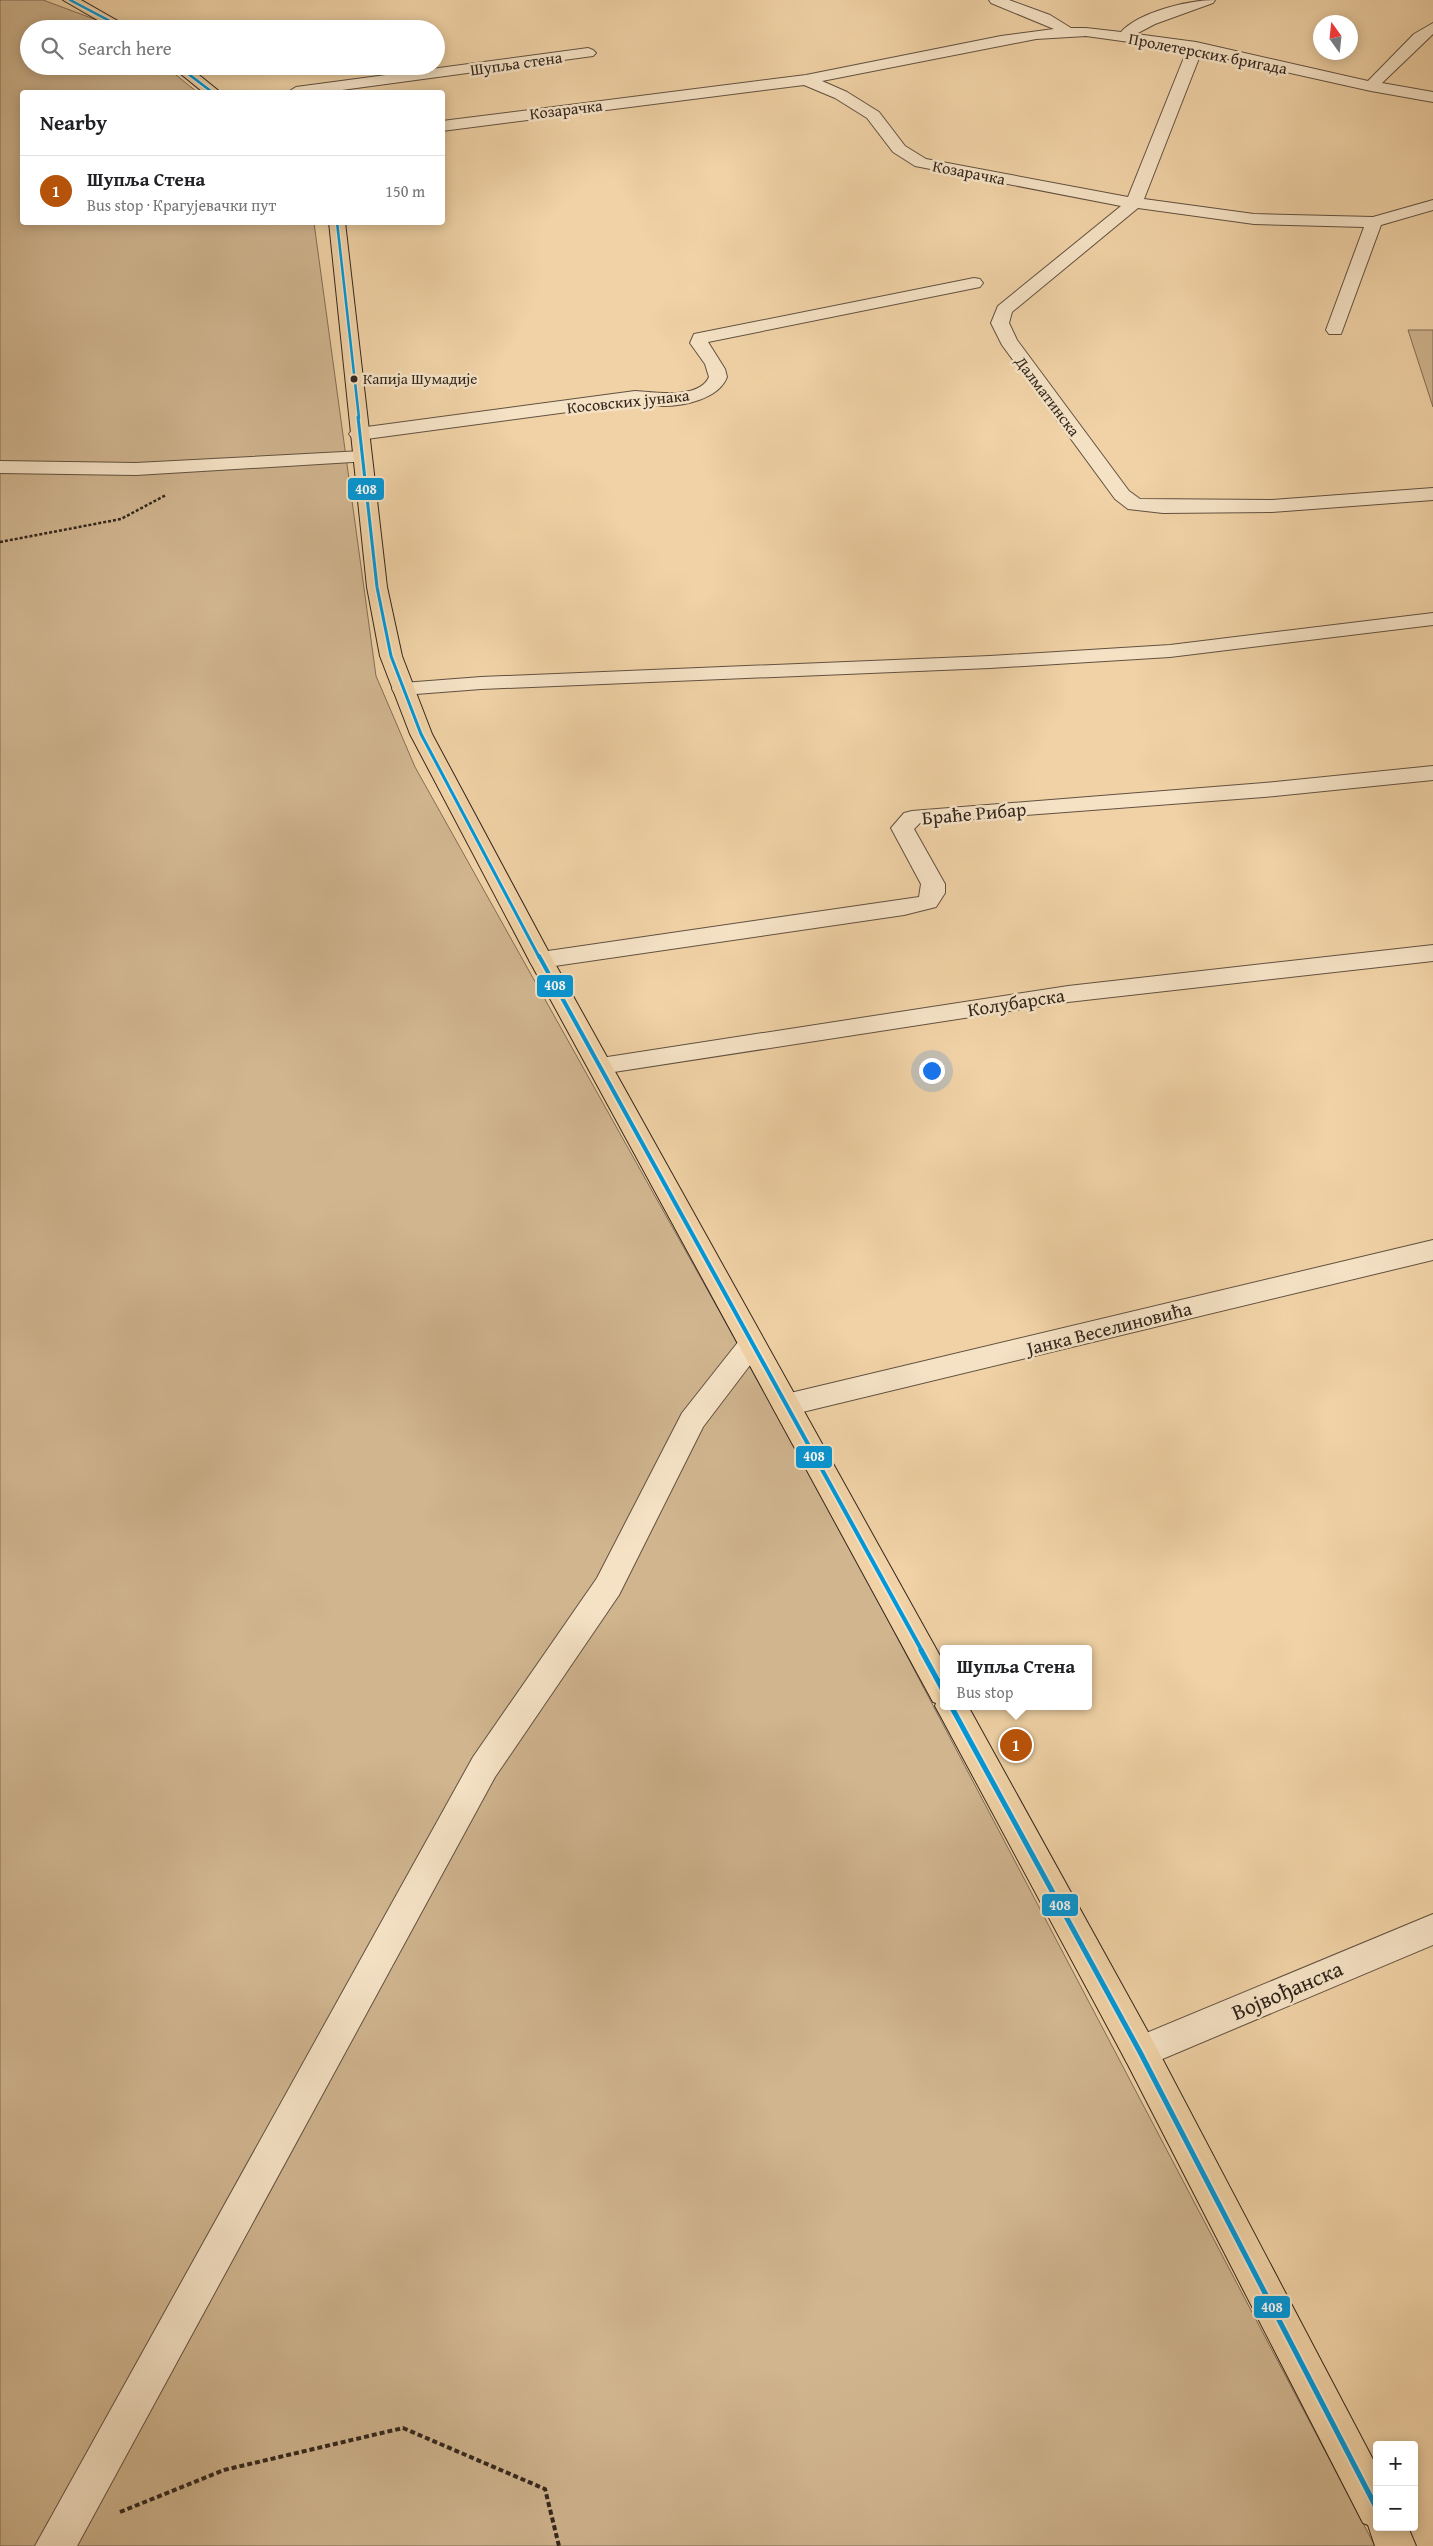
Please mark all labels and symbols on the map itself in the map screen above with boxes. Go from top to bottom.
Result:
north arrow [1313,15,1358,60]
street label: Пролетерских бригада [1127,26,1290,80]
street label: Шупља стена [468,45,564,81]
street label: Козарачка [528,93,604,125]
street label: Козарачка [931,153,1008,191]
street label: Далматинска [1009,350,1086,442]
place label: Капија Шумадије [363,368,477,389]
marker: Капија Шумадије [349,374,359,384]
street label: Косовских јунака [566,383,691,419]
line badge: 408 [347,477,385,501]
text: 408 [355,479,377,499]
street label: Браће Рибар [921,795,1027,831]
line badge: 408 [536,974,574,998]
text: 408 [544,975,566,995]
street label: Колубарска [965,981,1067,1023]
your location [919,1058,945,1084]
street label: Јанка Веселиновића [1022,1294,1194,1363]
line badge: 408 [795,1445,833,1469]
text: 408 [803,1446,825,1466]
pin: 1 [1000,1726,1032,1764]
line badge: 408 [1041,1893,1079,1917]
text: 408 [1049,1895,1071,1915]
street label: Војвођанска [1226,1952,1348,2028]
line badge: 408 [1253,2295,1291,2319]
text: 408 [1261,2297,1283,2317]

